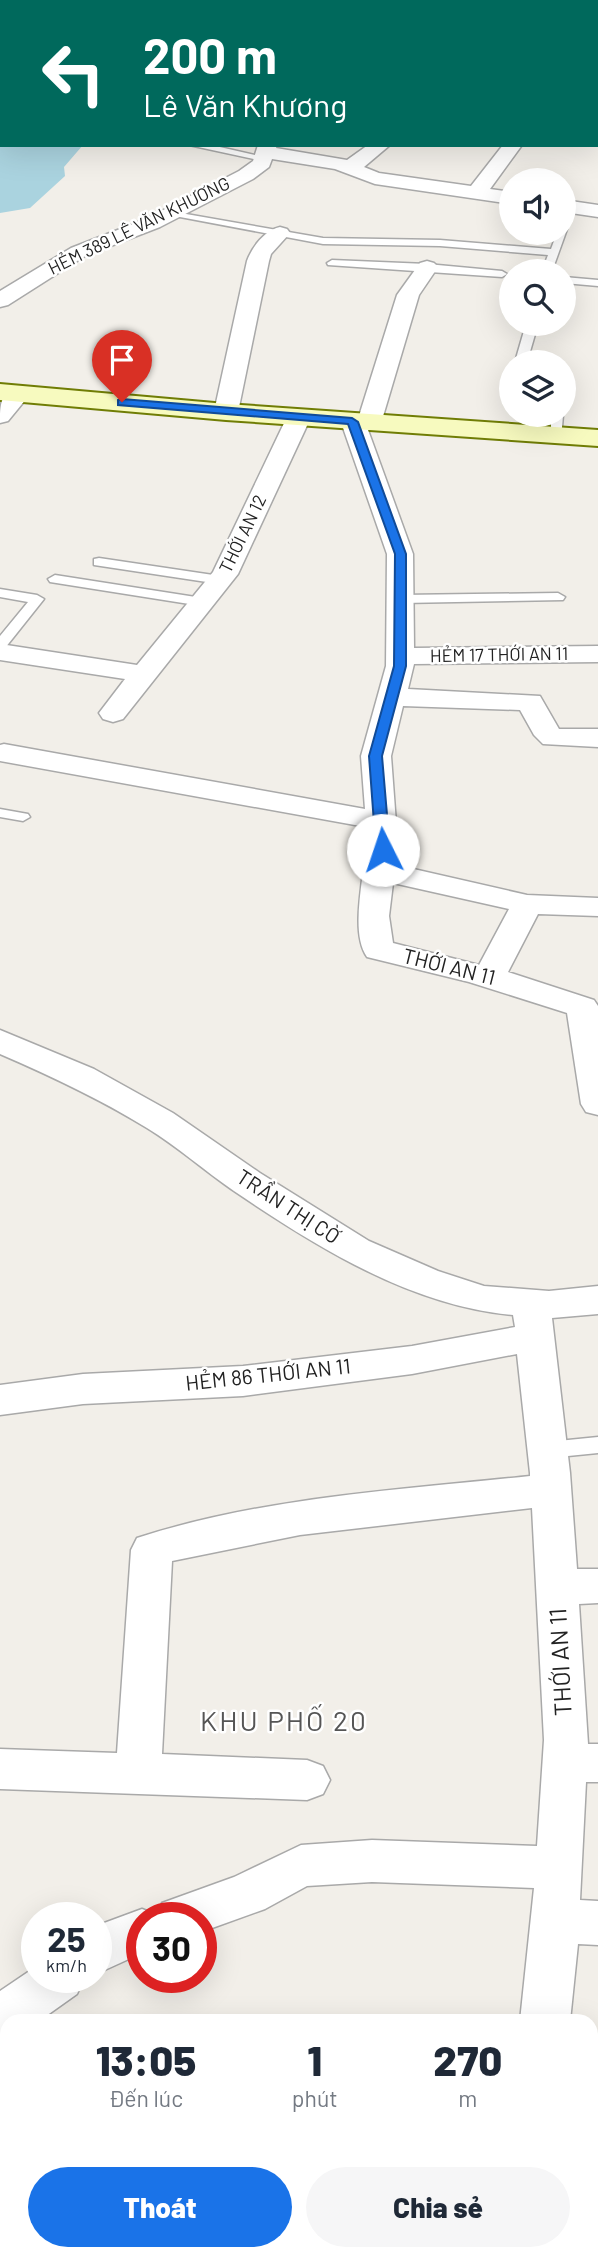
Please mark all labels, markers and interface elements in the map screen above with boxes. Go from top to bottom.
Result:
text: 200 m [143,25,277,84]
icon: left [28,28,119,119]
text: Lê Văn Khương [143,85,347,123]
map controls [499,168,576,427]
button: sound [499,168,576,245]
street label: HẺM 389 LÊ VĂN KHƯƠNG [44,171,233,279]
button: search [499,259,576,336]
pin [92,330,152,402]
icon: arrive [103,341,141,379]
button: layers [499,350,576,427]
street label: THỚI AN 12 [214,491,270,576]
street label: HẺM 17 THỚI AN 11 [430,642,568,666]
position arrow [346,813,420,887]
street label: THỚI AN 11 [401,942,498,989]
street label: TRẦN THỊ CỜ [233,1162,346,1249]
street label: HẺM 86 THỚI AN 11 [184,1352,352,1395]
street label: THỚI AN 11 [542,1608,577,1717]
district label: KHU PHỐ 20 [200,1703,368,1737]
speed limit sign: 30 [126,1902,217,1993]
text: 25 [47,1917,86,1959]
text: km/h [46,1954,87,1976]
text: 13:05 [96,2034,196,2084]
text: 1 [307,2034,322,2084]
text: 270 [433,2034,502,2084]
text: Đến lúc [109,2084,183,2112]
text: phút [292,2084,338,2112]
text: m [458,2084,477,2112]
button: Thoát [28,2167,292,2247]
button: Chia sẻ [306,2167,570,2247]

